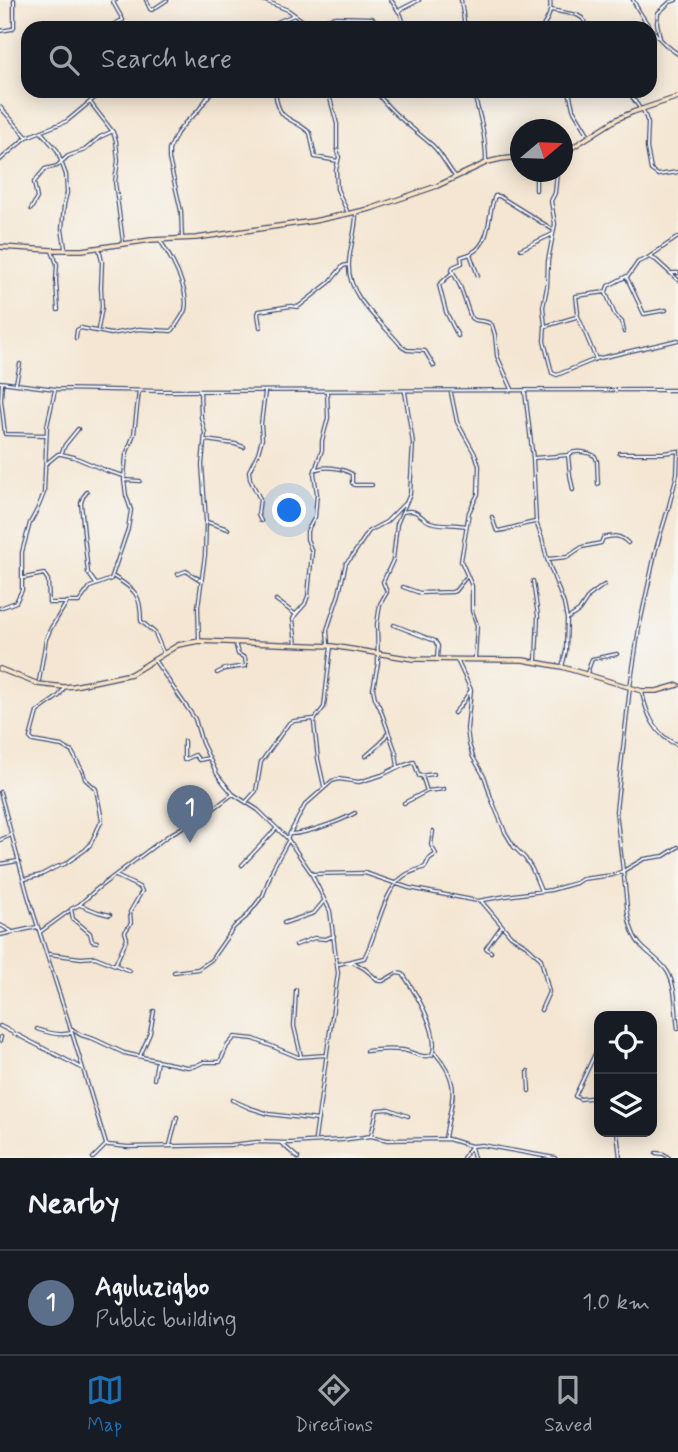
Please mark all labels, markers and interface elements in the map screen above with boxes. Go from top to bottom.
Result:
search box [21,21,657,98]
icon: search [45,41,83,79]
text: Search here [101,43,232,77]
north arrow [510,119,573,182]
your location [272,493,306,527]
pin: 1 [167,785,213,843]
map controls [594,1011,657,1137]
button: locate [594,1011,657,1074]
button: layers [594,1074,657,1137]
text: Nearby [28,1184,119,1223]
text: Aguluzigbo [95,1271,209,1305]
text: 1 [46,1288,56,1318]
text: 1.0 km [582,1288,650,1318]
text: Public building [95,1305,237,1335]
tab: Map [86,1371,124,1438]
tab: Directions [295,1371,373,1438]
tab: Saved [544,1371,592,1438]

